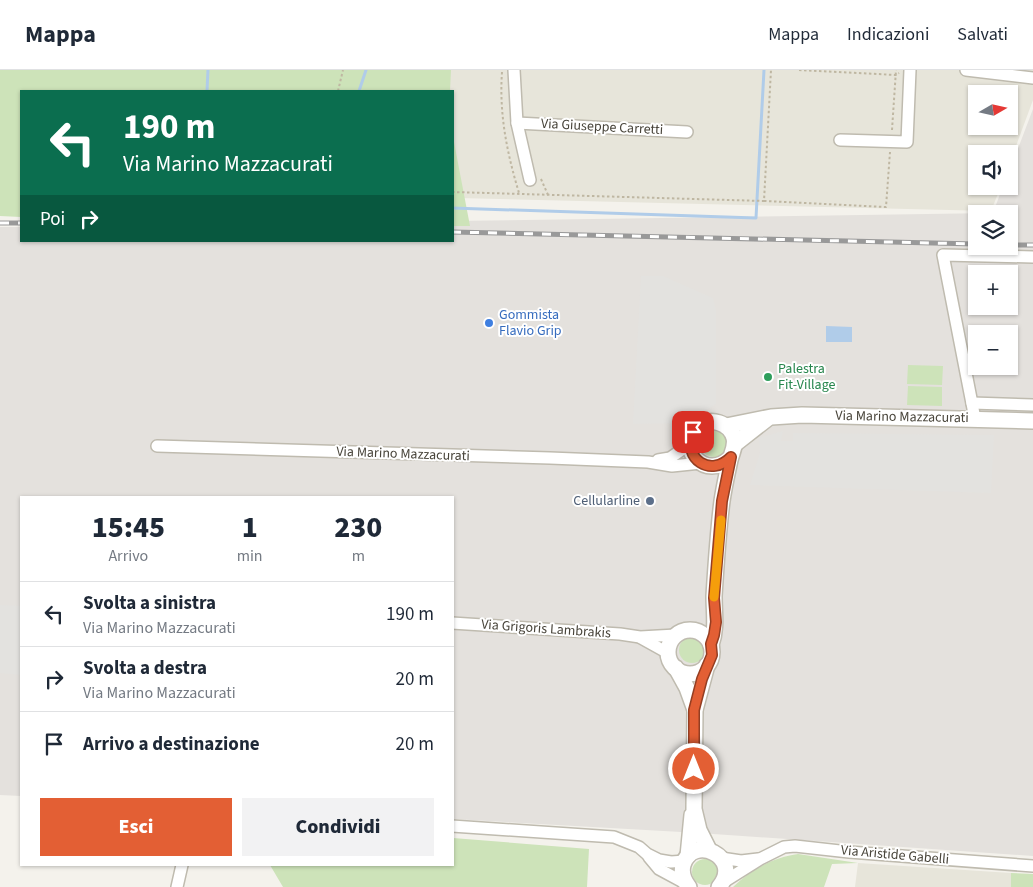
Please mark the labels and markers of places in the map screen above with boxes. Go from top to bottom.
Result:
place label: Gommista Flavio Grip [499,305,562,341]
marker: Gommista Flavio Grip [483,317,495,329]
place label: Palestra Fit-Village [778,359,836,395]
marker: Palestra Fit-Village [762,371,774,383]
pin [672,411,714,453]
place label: Cellularline [573,491,640,511]
marker: Cellularline [644,495,656,507]

